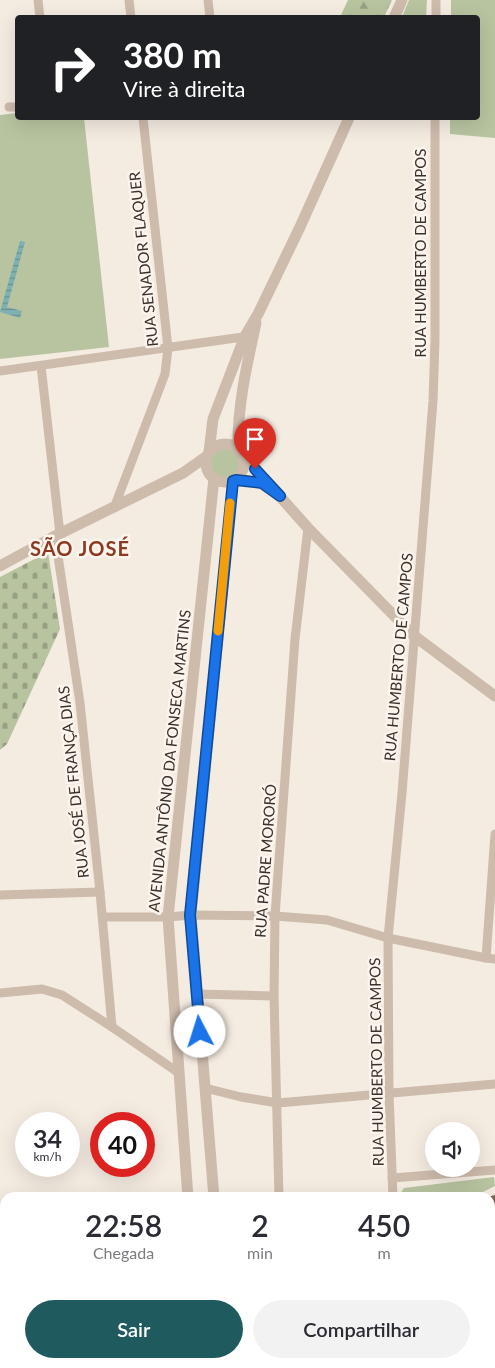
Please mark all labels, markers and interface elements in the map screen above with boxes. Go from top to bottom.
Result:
text: 380 m [123,33,222,75]
icon: right [40,35,105,100]
text: Vire à direita [123,75,245,102]
street label: RUA HUMBERTO DE CAMPOS [411,149,429,357]
street label: RUA SENADOR FLAQUER [125,170,161,347]
pin [234,418,276,469]
icon: arrive [241,425,269,453]
district label: SÃO JOSÉ [30,536,130,560]
street label: RUA HUMBERTO DE CAMPOS [380,552,416,762]
street label: AVENIDA ANTÔNIO DA FONSECA MARTINS [144,609,194,913]
street label: RUA JOSÉ DE FRANÇA DIAS [54,685,92,879]
street label: RUA PADRE MORORÓ [251,784,279,938]
street label: RUA HUMBERTO DE CAMPOS [365,957,387,1167]
position arrow [173,1005,225,1057]
speed limit sign: 40 [90,1112,155,1177]
map controls [425,1122,480,1177]
button: sound [425,1122,480,1177]
text: 34 [33,1123,62,1153]
text: km/h [33,1149,62,1164]
text: 22:58 [85,1207,162,1243]
text: 2 [251,1207,269,1243]
text: 450 [358,1207,410,1243]
text: Chegada [93,1243,154,1262]
text: min [247,1243,273,1262]
text: m [377,1243,391,1262]
button: Sair [25,1300,243,1358]
button: Compartilhar [253,1300,470,1358]

